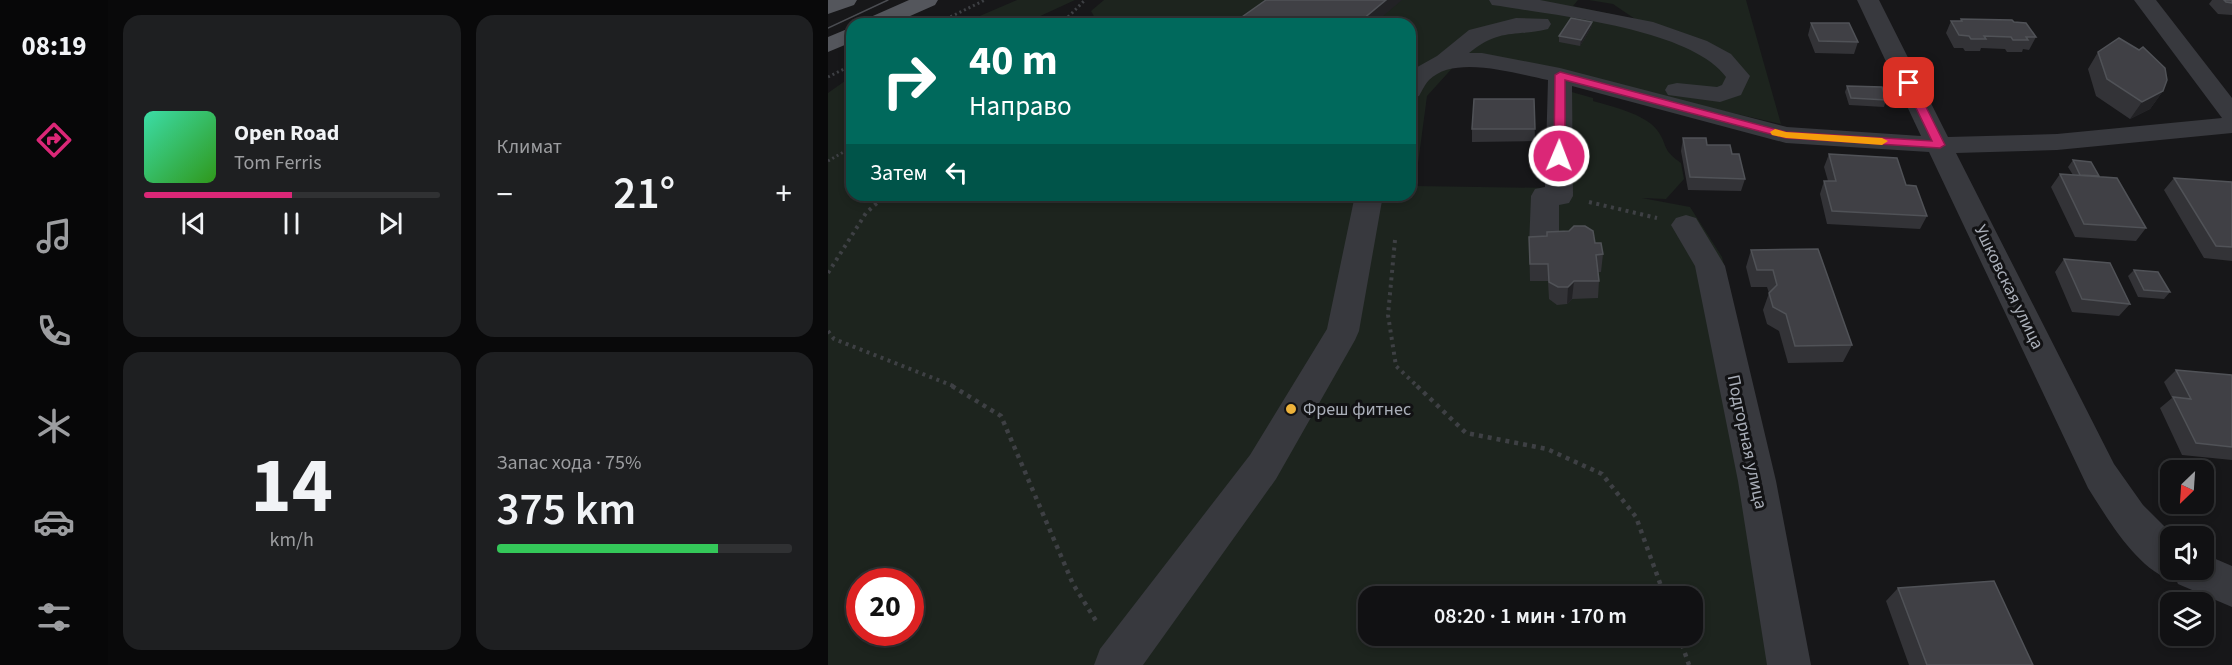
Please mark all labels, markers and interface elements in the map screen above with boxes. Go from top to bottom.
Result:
text: 08:19 [21,27,87,66]
text: 40 m [969,31,1058,91]
icon: right [870,42,948,120]
pin [1883,57,1934,108]
icon: arrive [1892,66,1925,99]
text: Направо [969,87,1072,126]
text: Open Road [234,117,339,149]
icon: directions [33,119,75,161]
position arrow [1527,124,1591,188]
text: Климат [497,133,562,161]
text: Tom Ferris [234,149,322,177]
icon: left [940,156,973,189]
text: Затем [870,157,928,189]
text: 21° [613,162,675,226]
text: − [497,171,513,218]
text: + [776,171,792,218]
icon: previous [177,207,210,240]
icon: pause [275,207,308,240]
icon: next [374,207,407,240]
icon: music [33,215,75,257]
street label: Ушковская улица [1968,221,2050,353]
icon: phone [33,310,75,352]
street label: Подгорная улица [1721,373,1773,511]
place label: Фреш фитнес [1303,397,1411,422]
marker: Фреш фитнес [1284,402,1298,416]
icon: climate [33,405,75,447]
text: 14 [251,431,333,542]
text: Запас хода · 75% [497,449,641,477]
north arrow [2160,460,2214,514]
map controls [2160,460,2214,646]
text: 375 km [497,478,636,542]
icon: car [33,501,75,543]
text: km/h [270,526,314,554]
button: sound [2160,526,2214,580]
speed limit sign: 20 [846,568,924,646]
button: layers [2160,592,2214,646]
icon: filters [33,596,75,638]
text: 08:20 · 1 мин · 170 m [1434,600,1627,632]

